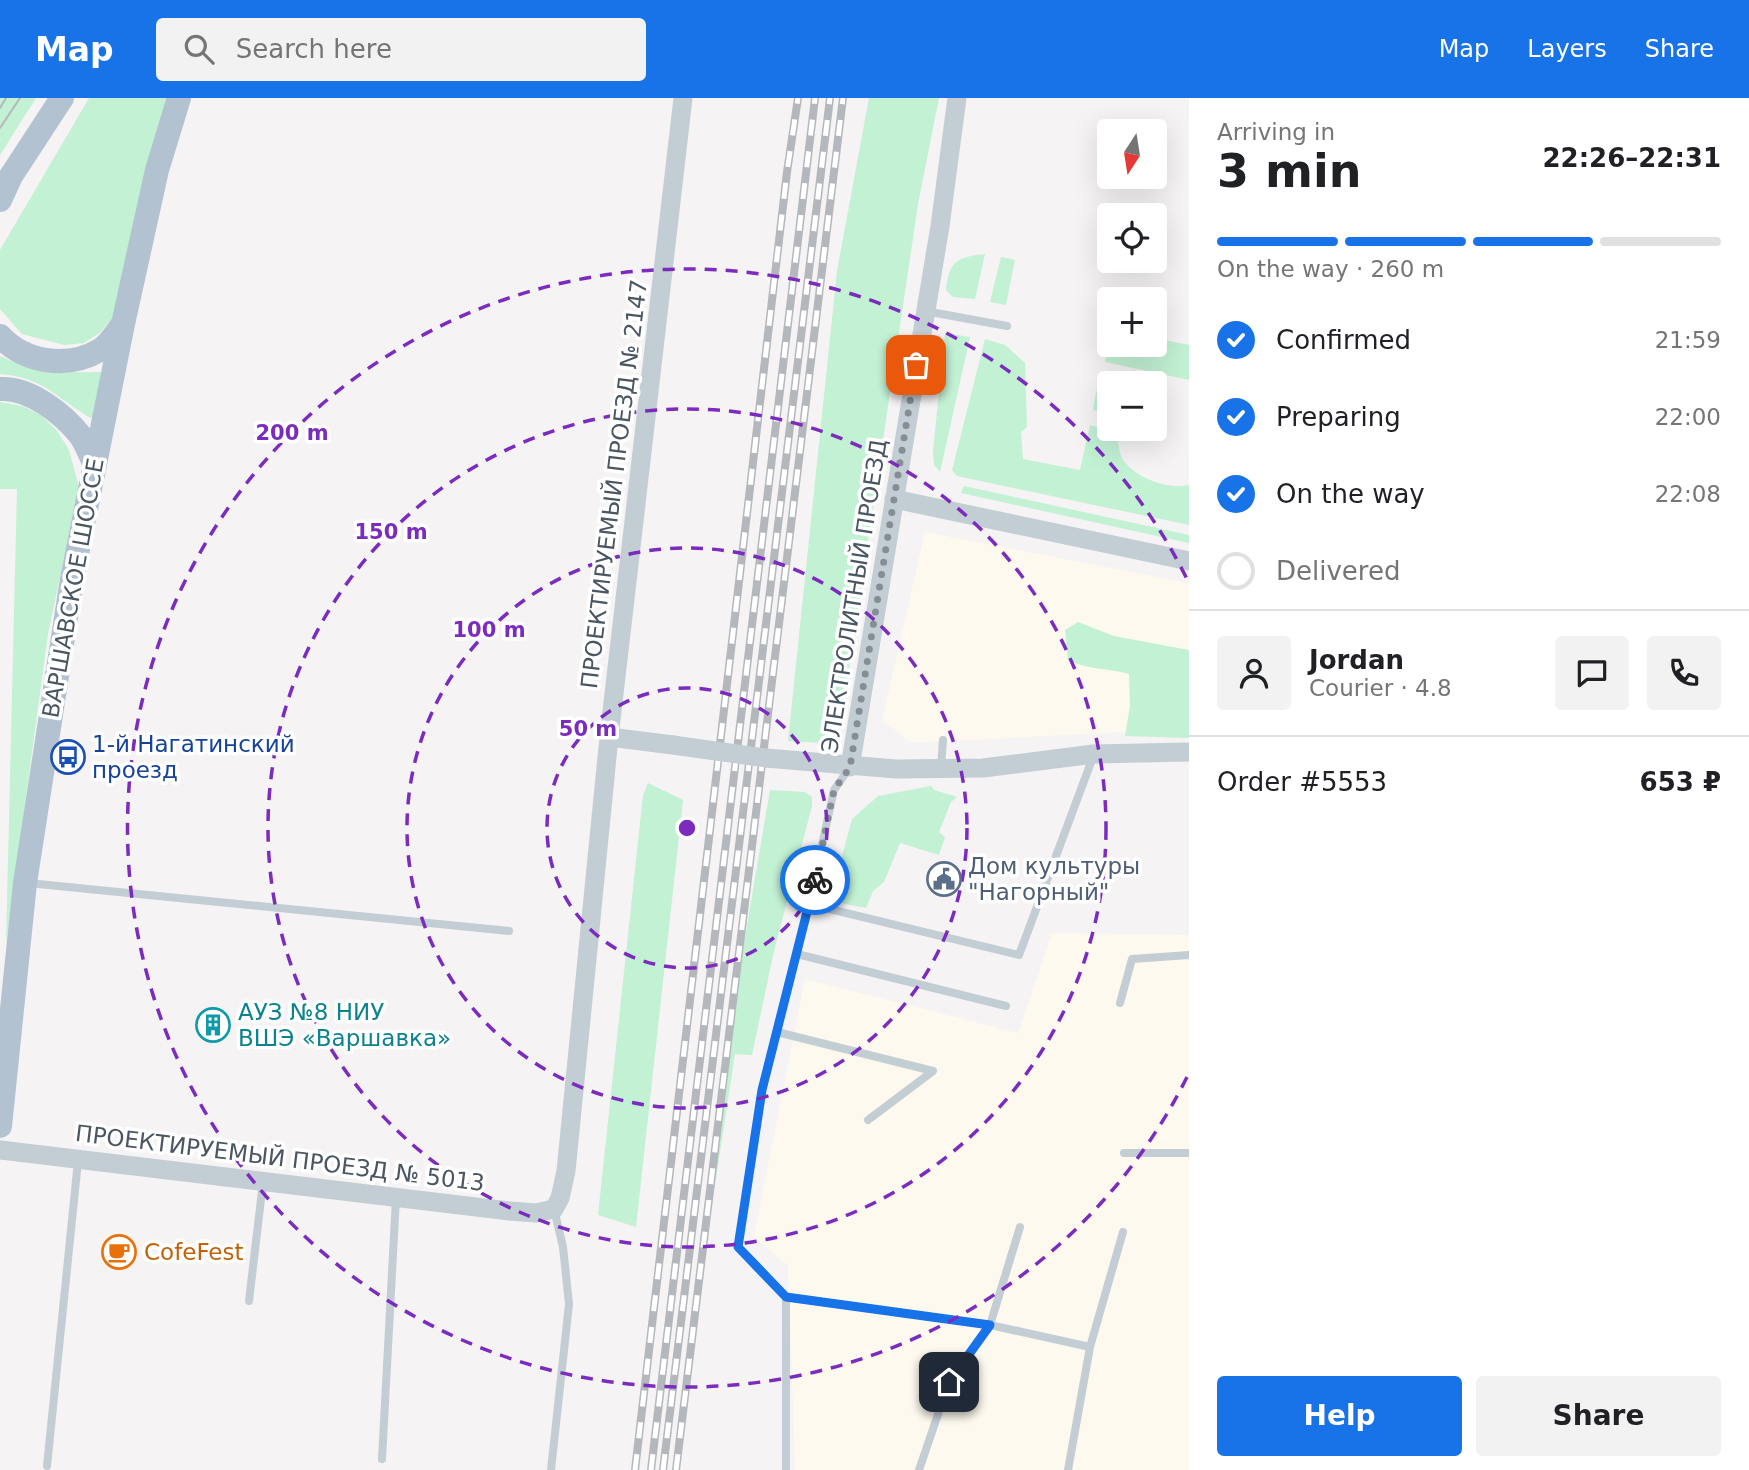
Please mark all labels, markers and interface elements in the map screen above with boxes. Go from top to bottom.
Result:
search box [156,18,646,81]
text: Map [35,30,114,69]
icon: search [180,30,218,68]
text: Search here [236,34,392,64]
text: Map [1439,35,1489,63]
text: Layers [1527,35,1607,63]
text: Share [1645,35,1714,63]
north arrow [1097,119,1167,189]
map controls [1097,119,1167,441]
text: Arriving in [1217,119,1335,145]
text: 22:26–22:31 [1542,143,1721,173]
text: 3 min [1217,144,1361,198]
button: locate [1097,203,1167,273]
text: On the way · 260 m [1217,256,1444,282]
street label: ПРОЕКТИРУЕМЫЙ ПРОЕЗД № 2147 [575,278,652,690]
button: + [1097,287,1167,357]
icon: check [1217,321,1255,359]
text: Confirmed [1276,325,1411,355]
text: 21:59 [1655,327,1721,353]
pin [886,335,946,395]
icon: bag [897,346,935,384]
button: − [1097,371,1167,441]
icon: check [1217,398,1255,436]
text: Preparing [1276,402,1401,432]
text: 22:00 [1655,404,1721,430]
text: 200 m [255,421,329,445]
street label: ЭЛЕКТРОЛИТНЫЙ ПРОЕЗД [815,437,892,755]
street label: ВАРШАВСКОЕ ШОССЕ [37,456,109,720]
icon: check [1217,475,1255,513]
text: On the way [1276,479,1425,509]
text: 22:08 [1655,481,1721,507]
text: 150 m [354,520,428,544]
text: Delivered [1276,556,1400,586]
text: 100 m [452,618,526,642]
button: person [1217,636,1291,710]
button: chat [1555,636,1629,710]
button: phone [1647,636,1721,710]
text: Jordan [1309,645,1404,675]
text: Courier · 4.8 [1309,675,1452,701]
text: 50 m [559,717,617,741]
place label: 1-й Нагатинский проезд [92,731,295,783]
bus stop icon: 1-й Нагатинский проезд [49,738,87,776]
text: Order #5553 [1217,767,1387,797]
text: 653 ₽ [1640,767,1721,797]
centre of rings [675,816,699,840]
courier [780,845,850,915]
place label: Дом культуры "Нагорный" [968,853,1140,905]
public building icon: Дом культуры "Нагорный" [925,860,963,898]
icon: bike [796,861,834,899]
place label: АУЗ №8 НИУ ВШЭ «Варшавка» [238,999,451,1051]
building icon: АУЗ №8 НИУ ВШЭ «Варшавка» [194,1006,232,1044]
street label: ПРОЕКТИРУЕМЫЙ ПРОЕЗД № 5013 [74,1119,486,1196]
cafe icon: CofeFest [100,1233,138,1271]
place label: CofeFest [144,1239,244,1265]
pin [919,1352,979,1412]
icon: home [930,1363,968,1401]
button: Help [1217,1376,1462,1456]
button: Share [1476,1376,1721,1456]

